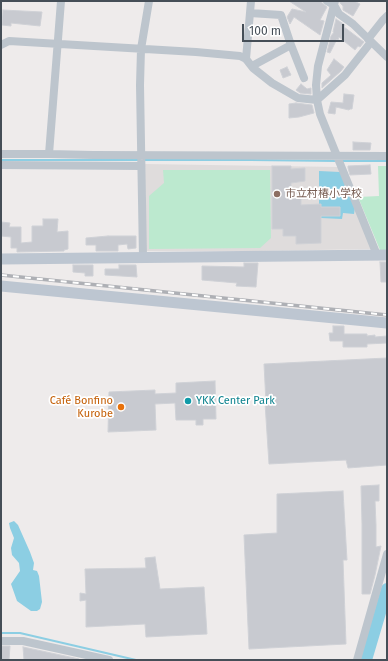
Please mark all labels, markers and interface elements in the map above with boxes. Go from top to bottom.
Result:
scale bar [244,16,346,42]
text: 100 m [249,24,281,38]
place label: 市立村椿小学校 [285,187,362,201]
marker: 市立村椿小学校 [272,189,282,199]
place label: Café Bonfino Kurobe [50,394,113,420]
place label: YKK Center Park [196,394,275,408]
marker: YKK Center Park [183,396,193,406]
marker: Café Bonfino Kurobe [116,402,126,412]

